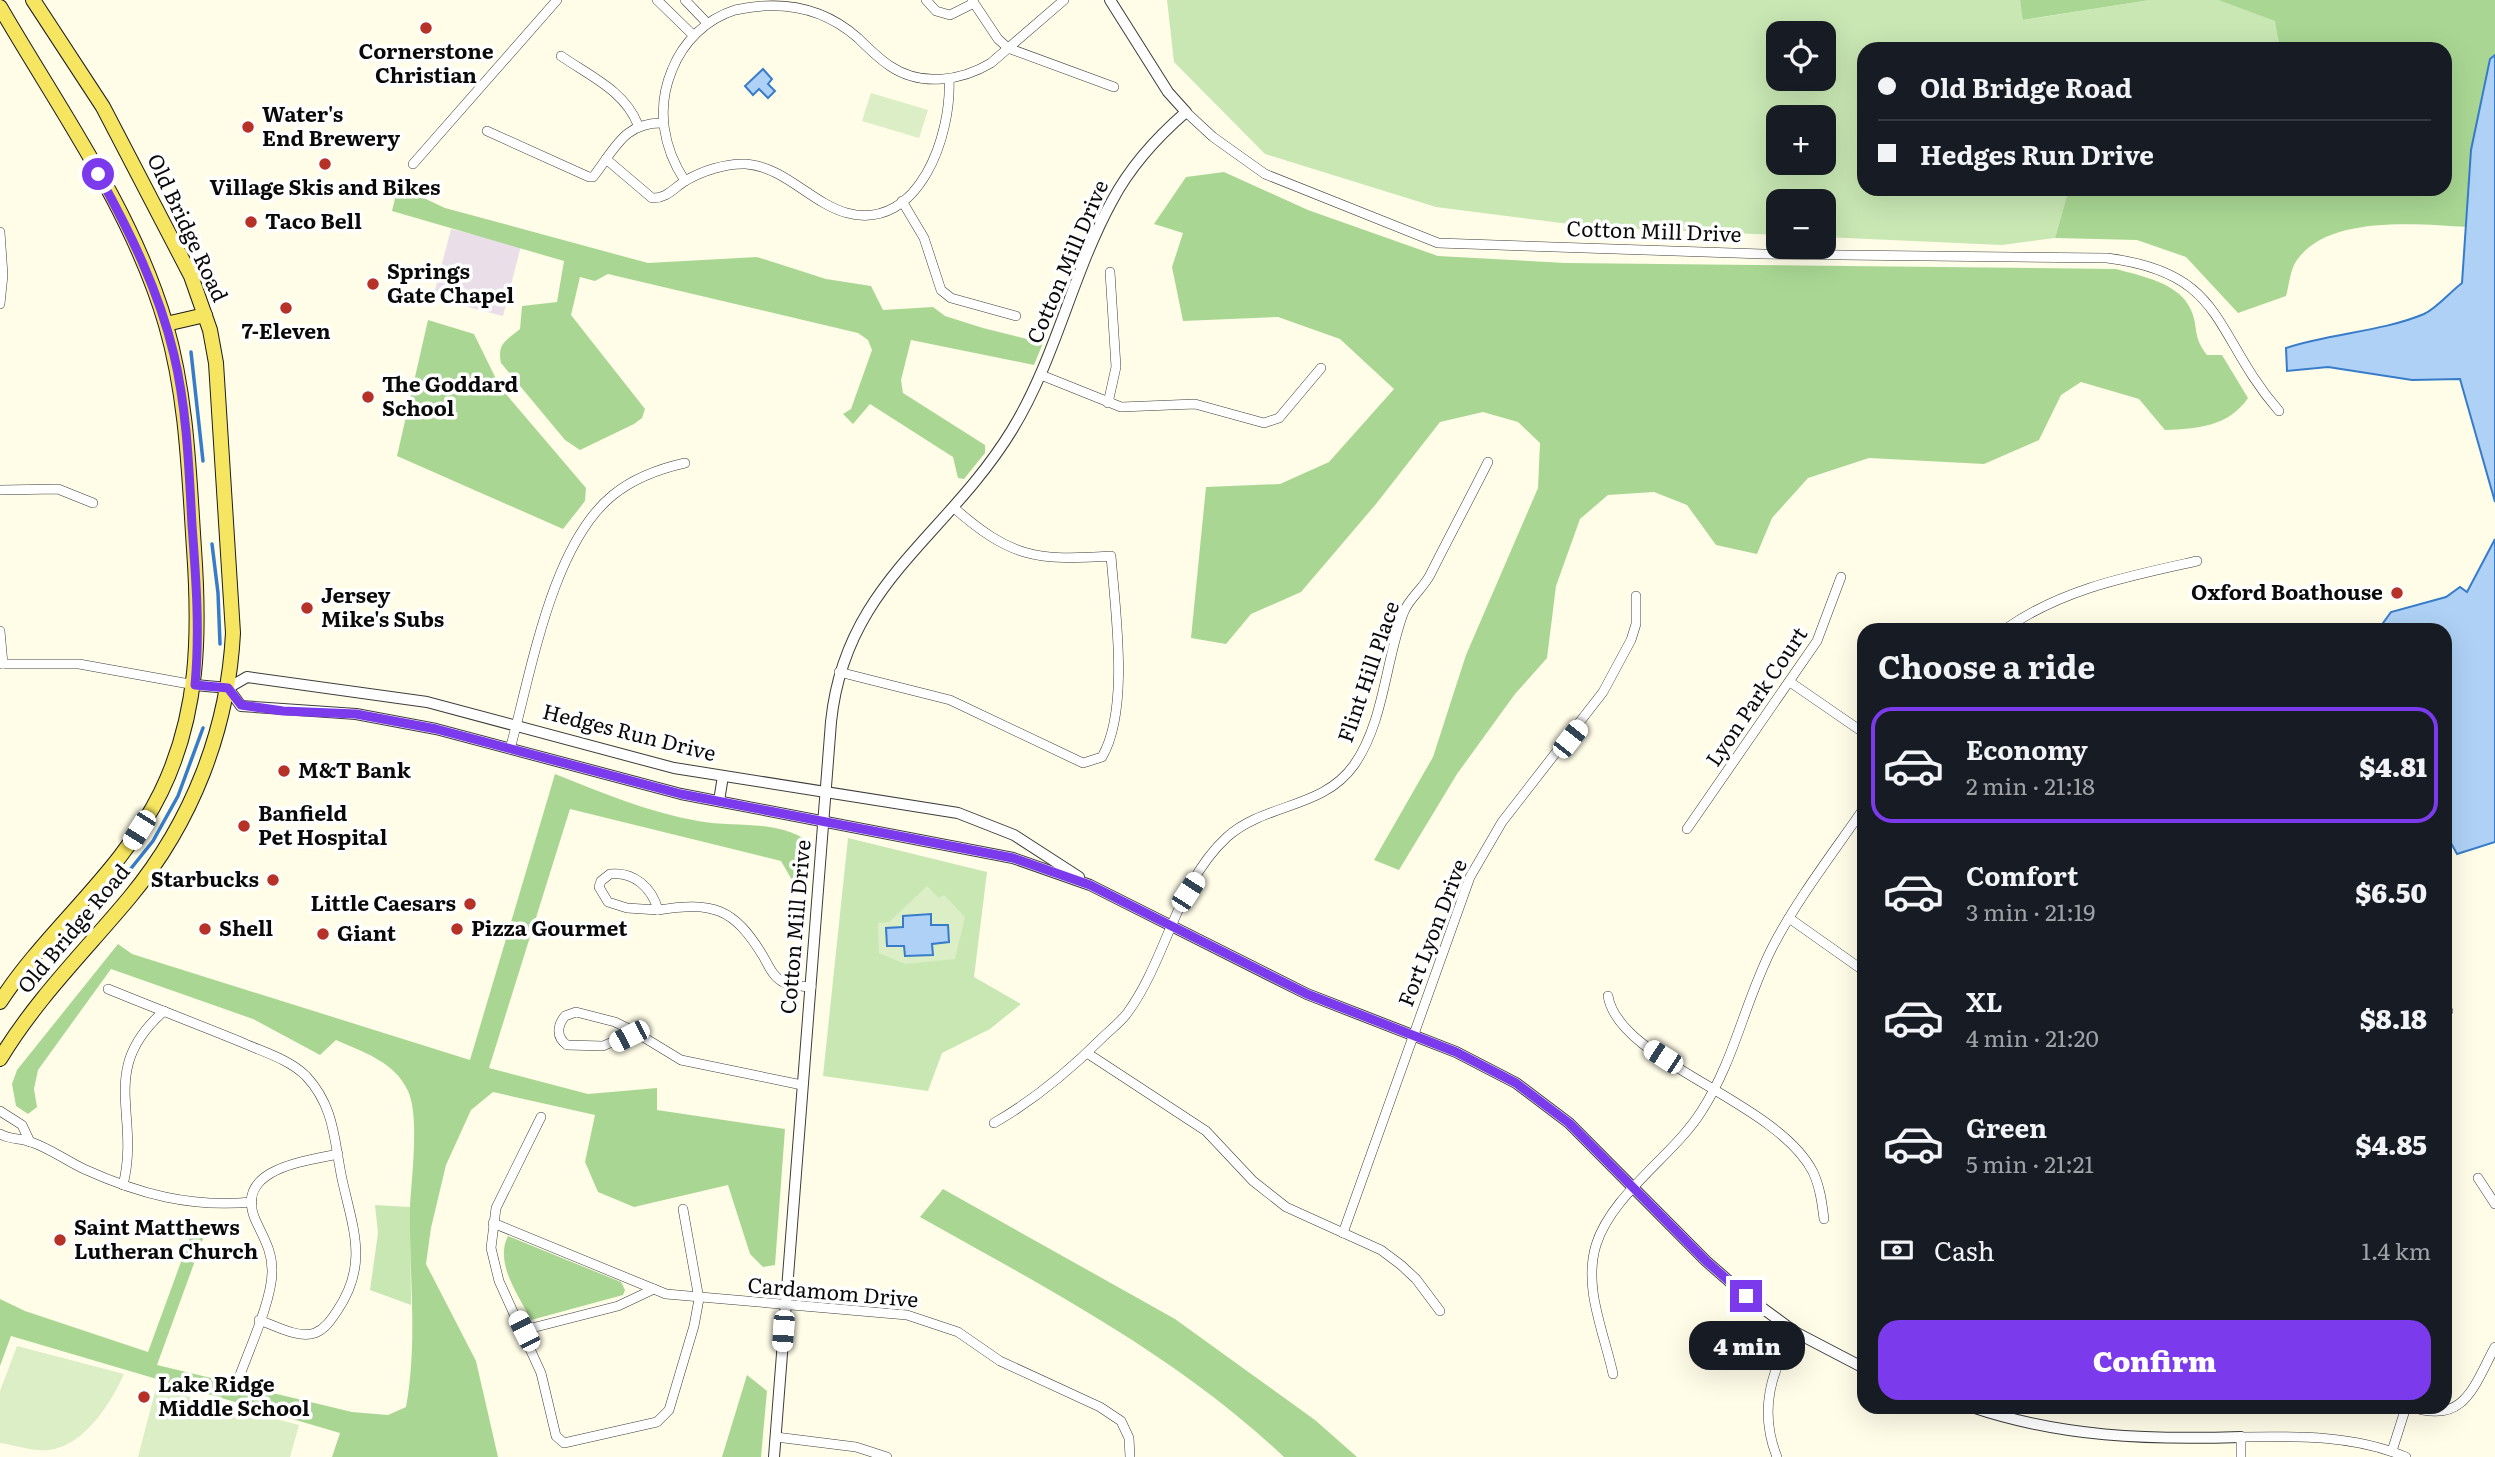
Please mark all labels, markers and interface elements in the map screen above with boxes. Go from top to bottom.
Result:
marker: Cornerstone Christian [418,20,434,36]
map controls [1766,21,1836,259]
button: locate [1766,21,1836,91]
place label: Cornerstone Christian [358,34,494,89]
text: Old Bridge Road [1920,67,2132,106]
place label: Water's End Brewery [262,97,400,152]
button: + [1766,105,1836,175]
marker: Water's End Brewery [240,119,256,135]
text: Hedges Run Drive [1920,134,2154,173]
street label: Old Bridge Road [141,148,237,306]
marker: Village Skis and Bikes [317,156,333,172]
route start [82,158,114,190]
place label: Village Skis and Bikes [210,170,440,201]
street label: Cotton Mill Drive [1017,174,1114,348]
button: − [1766,189,1836,259]
place label: Taco Bell [265,204,362,235]
street label: Cotton Mill Drive [1566,211,1742,248]
marker: Taco Bell [243,214,259,230]
place label: Springs Gate Chapel [387,254,515,309]
marker: Springs Gate Chapel [365,276,381,292]
marker: 7-Eleven [278,300,294,316]
place label: 7-Eleven [242,314,331,345]
place label: The Goddard School [382,367,519,422]
marker: The Goddard School [360,389,376,405]
place label: Oxford Boathouse [2191,575,2383,606]
place label: Jersey Mike's Subs [321,578,444,633]
marker: Oxford Boathouse [2389,585,2405,601]
street label: Flint Hill Place [1328,596,1405,746]
marker: Jersey Mike's Subs [299,600,315,616]
street label: Lyon Park Court [1697,619,1814,772]
text: Choose a ride [1878,641,2095,689]
street label: Hedges Run Drive [540,694,720,767]
car [1549,716,1592,762]
text: Economy [1966,729,2088,768]
icon: car [1882,734,1945,797]
text: $4.81 [2359,746,2427,785]
place label: M&T Bank [298,753,412,784]
marker: M&T Bank [276,763,292,779]
text: 2 min · 21:18 [1966,768,2095,802]
place label: Banfield Pet Hospital [258,796,388,851]
car [119,807,160,853]
marker: Banfield Pet Hospital [236,818,252,834]
street label: Cotton Mill Drive [770,838,817,1015]
street label: Fort Lyon Drive [1388,854,1473,1010]
text: Comfort [1966,855,2078,894]
street label: Old Bridge Road [9,856,136,999]
icon: car [1882,860,1945,923]
place label: Starbucks [151,862,259,893]
car [1168,869,1209,915]
marker: Starbucks [265,872,281,888]
text: $6.50 [2355,872,2427,911]
place label: Little Caesars [311,886,456,917]
text: 3 min · 21:19 [1966,894,2095,928]
marker: Little Caesars [462,896,478,912]
place label: Shell [219,911,274,942]
place label: Pizza Gourmet [471,911,628,942]
place label: Giant [337,916,397,947]
marker: Shell [197,921,213,937]
marker: Pizza Gourmet [449,921,465,937]
marker: Giant [315,926,331,942]
text: XL [1966,981,2003,1020]
icon: car [1882,986,1945,1049]
text: $8.18 [2360,998,2427,1037]
car [606,1017,653,1055]
text: 4 min · 21:20 [1966,1020,2099,1054]
car [1640,1037,1687,1077]
text: Green [1966,1107,2047,1146]
icon: car [1882,1112,1945,1175]
text: $4.85 [2355,1124,2427,1163]
text: 5 min · 21:21 [1966,1146,2094,1180]
place label: Saint Matthews Lutheran Church [74,1210,258,1265]
text: Cash [1934,1230,1995,1269]
icon: cash [1878,1231,1916,1269]
marker: Saint Matthews Lutheran Church [52,1232,68,1248]
text: 1.4 km [2361,1233,2431,1267]
street label: Cardamom Drive [747,1268,920,1313]
route end [1730,1280,1762,1312]
car [506,1308,543,1354]
car [772,1309,795,1353]
callout: 4 min [1688,1320,1804,1370]
button: Confirm [1878,1320,2431,1400]
text: 4 min [1713,1328,1781,1362]
place label: Lake Ridge Middle School [158,1367,310,1422]
marker: Lake Ridge Middle School [136,1389,152,1405]

